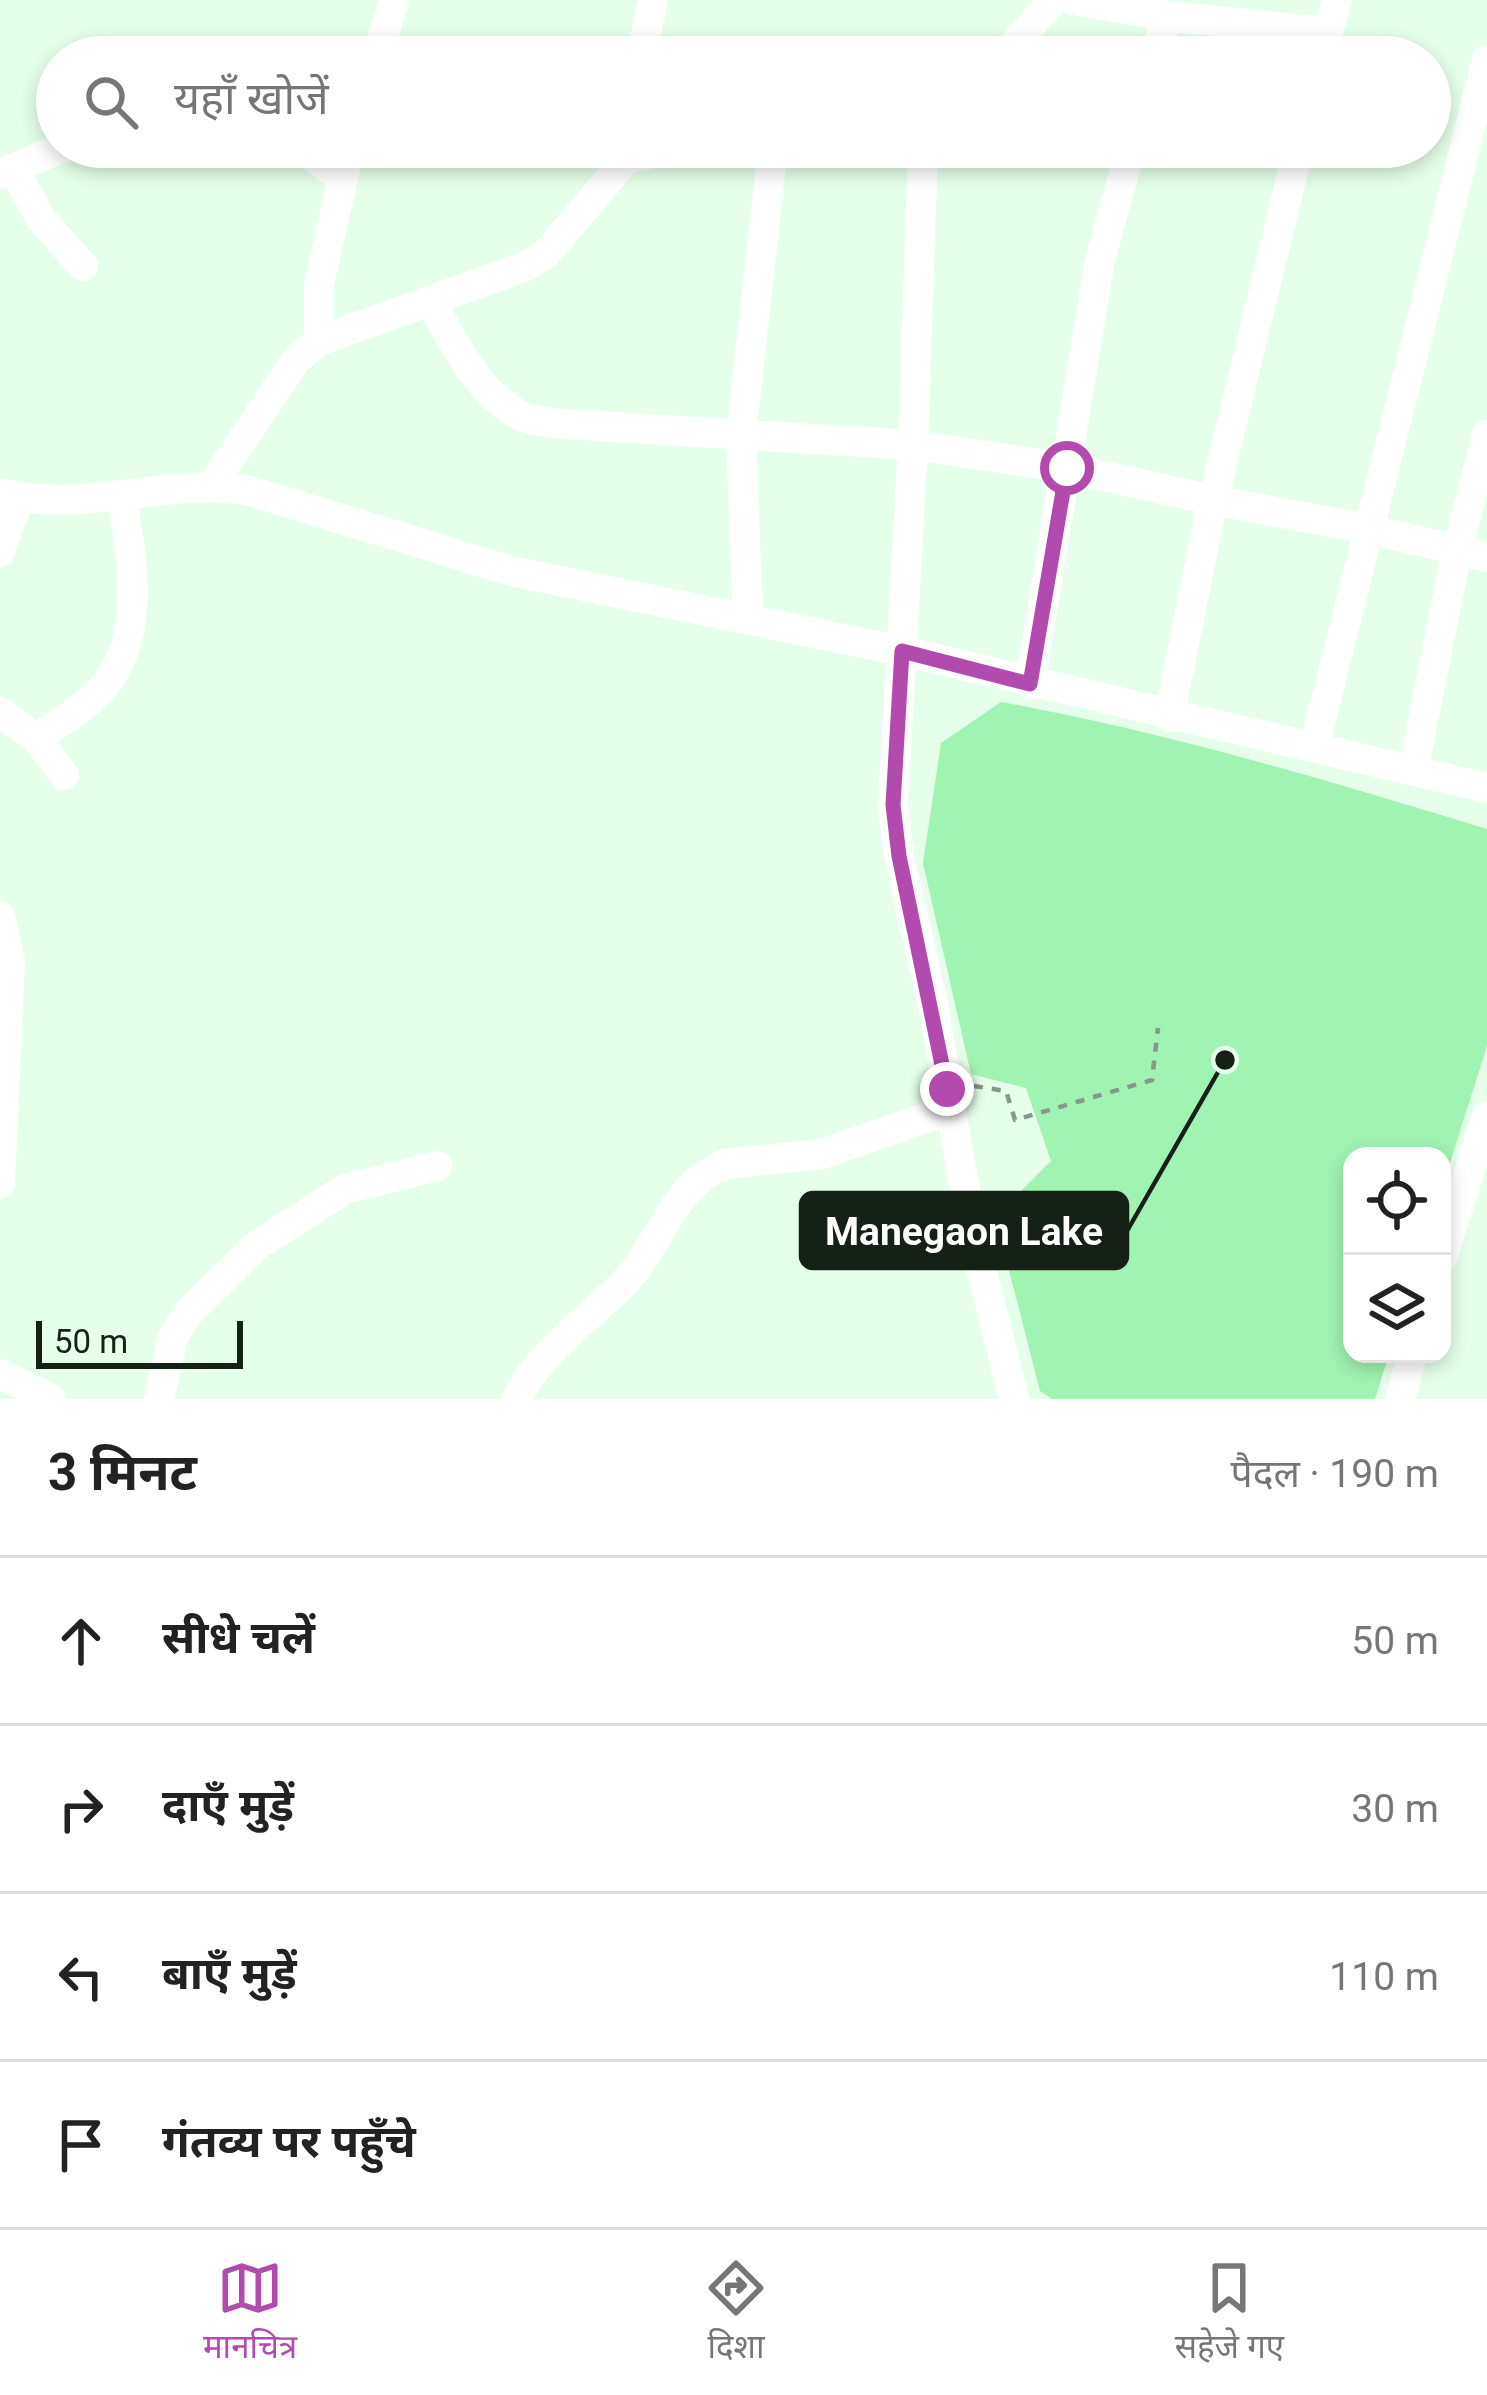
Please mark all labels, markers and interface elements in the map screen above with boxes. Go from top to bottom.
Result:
search box [36,36,1451,168]
icon: search [78,69,144,135]
text: यहाँ खोजें [174,72,329,125]
route start [1040,441,1094,495]
route end [920,1062,974,1116]
map controls [1343,1147,1451,1363]
button: locate [1343,1147,1451,1255]
callout: Manegaon Lake [801,1193,1127,1268]
text: Manegaon Lake [825,1209,1103,1255]
button: layers [1343,1255,1451,1363]
scale bar [36,1315,243,1368]
text: 50 m [54,1322,128,1361]
text: 3 मिनट [48,1443,197,1502]
text: पैदल · 190 m [1231,1451,1439,1497]
icon: ahead [48,1608,114,1674]
text: सीधे चलें [162,1611,315,1664]
text: 50 m [1351,1618,1439,1664]
icon: right [48,1776,114,1842]
text: दाएँ मुड़ें [162,1779,294,1832]
text: 30 m [1351,1786,1439,1832]
icon: left [48,1944,114,2010]
text: बाएँ मुड़ें [162,1947,297,2000]
text: 110 m [1329,1954,1439,2000]
icon: arrive [48,2112,114,2178]
text: गंतव्य पर पहुँचे [162,2115,416,2168]
tab: मानचित्र [203,2255,297,2371]
tab: दिशा [703,2255,769,2371]
tab: सहेजे गए [1175,2255,1284,2371]

